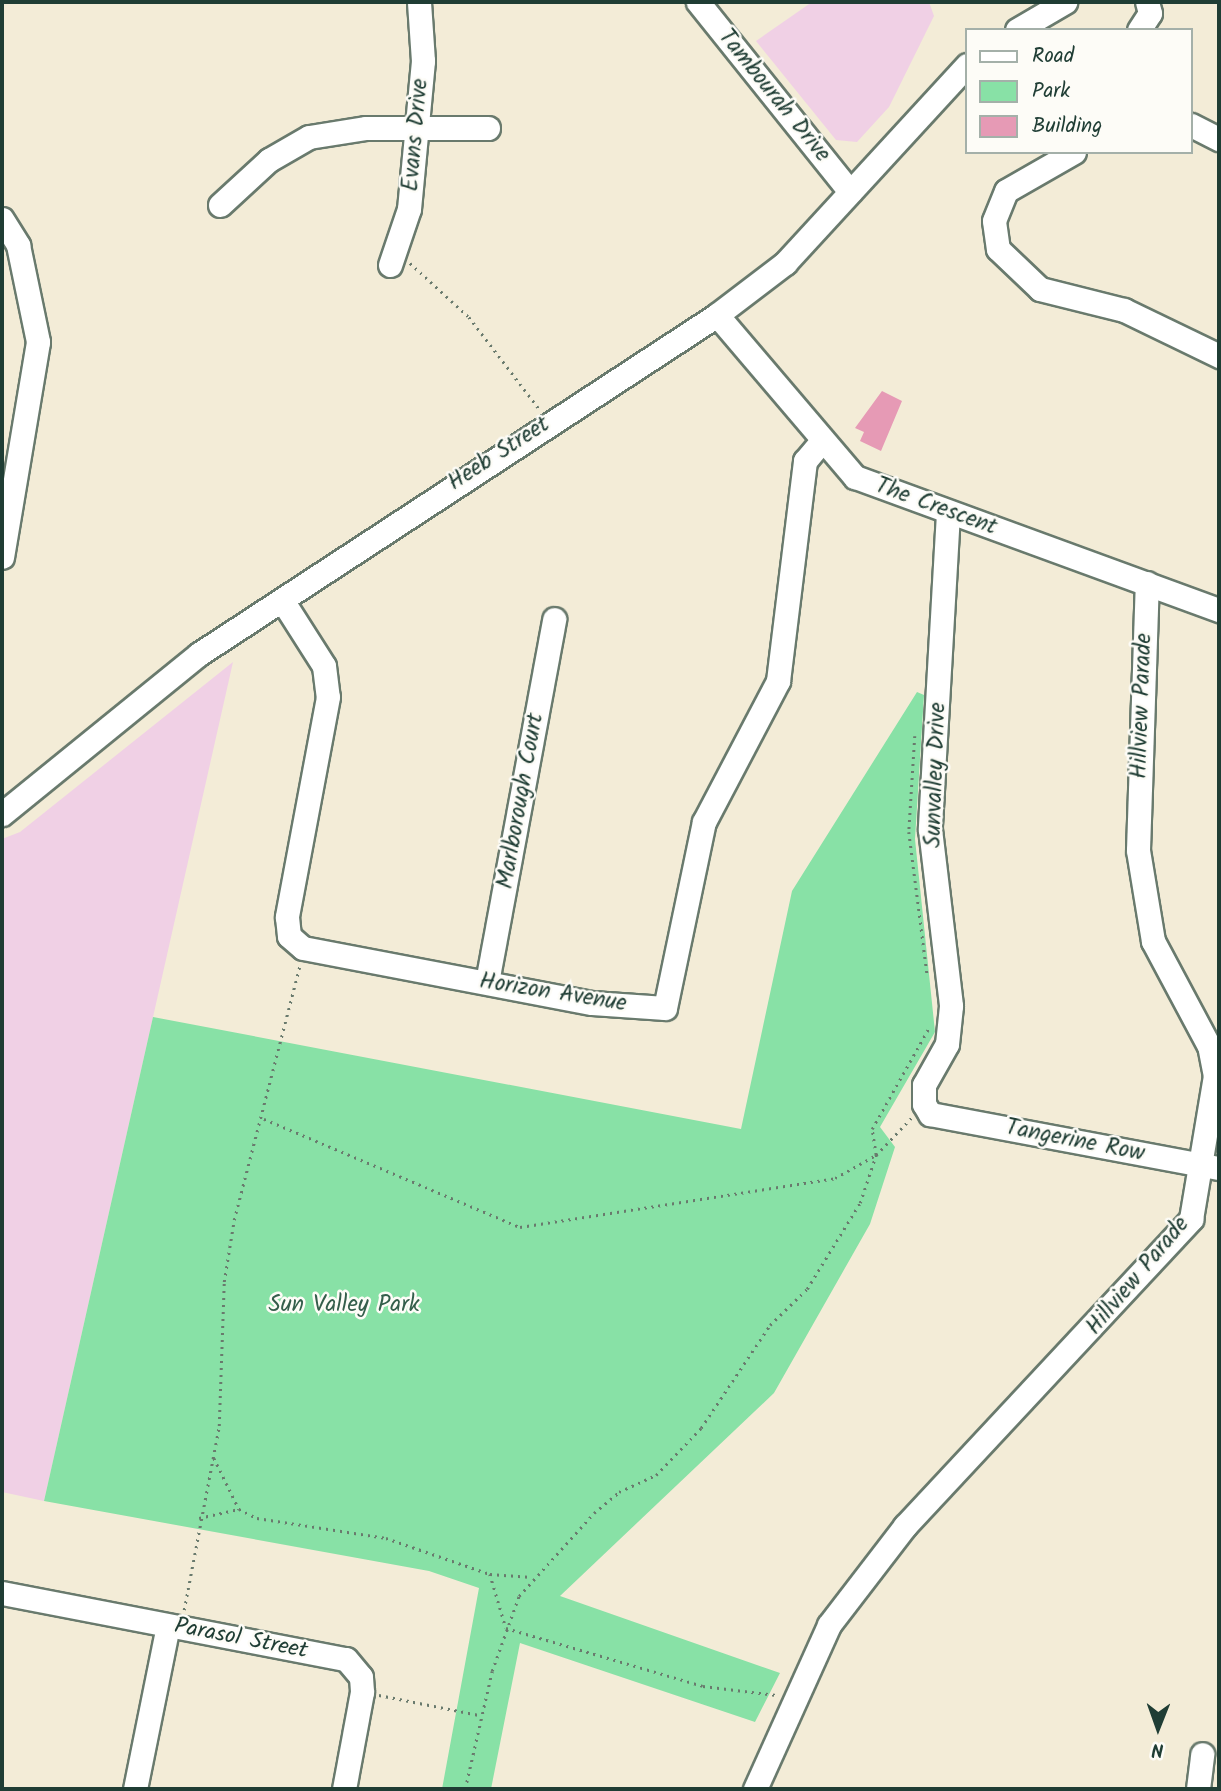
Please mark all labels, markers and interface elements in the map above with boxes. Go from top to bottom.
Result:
street label: Tambourah Drive [712,24,836,168]
legend [965,28,1193,154]
text: Road [1032,40,1074,73]
text: Park [1032,75,1070,108]
street label: Evans Drive [397,77,435,193]
text: Building [1032,110,1102,143]
street label: Heeb Street [443,411,555,497]
street label: The Crescent [871,472,1001,542]
street label: Hillview Parade [1126,633,1158,779]
street label: Sunvalley Drive [920,702,952,848]
street label: Marlborough Court [492,711,550,891]
street label: Horizon Avenue [477,968,629,1018]
street label: Tangerine Row [1003,1114,1147,1168]
street label: Hillview Parade [1081,1211,1195,1341]
park label: Sun Valley Park [268,1291,420,1319]
street label: Parasol Street [172,1613,310,1665]
north arrow [1123,1693,1193,1763]
text: N [1151,1734,1164,1764]

